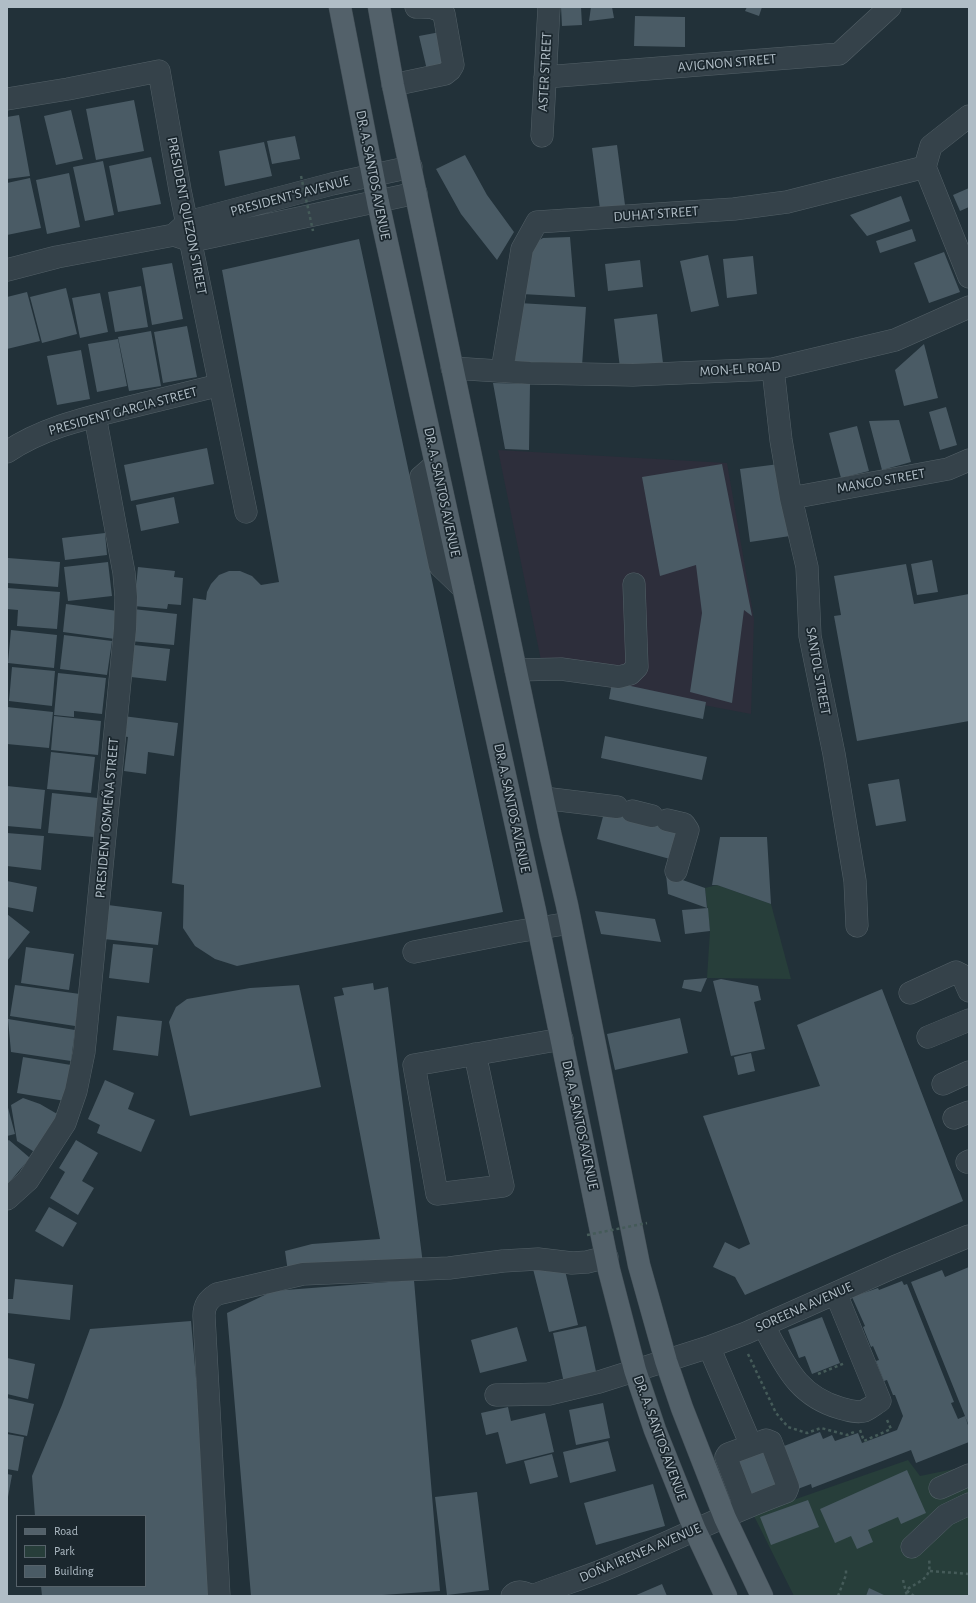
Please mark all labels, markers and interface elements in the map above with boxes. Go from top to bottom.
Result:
street label: ASTER STREET [535,32,555,112]
street label: AVIGNON STREET [677,50,777,76]
street label: DR. A. SANTOS AVENUE [352,109,394,241]
street label: PRESIDENT QUEZON STREET [163,136,211,296]
street label: PRESIDENT'S AVENUE [228,172,352,220]
street label: DUHAT STREET [613,203,699,225]
street label: MON-EL ROAD [699,358,781,380]
street label: PRESIDENT GARCIA STREET [47,383,199,439]
street label: DR. A. SANTOS AVENUE [420,426,464,558]
street label: MANGO STREET [836,465,926,497]
street label: SANTOL STREET [802,626,834,716]
street label: PRESIDENT OSMEÑA STREET [92,737,122,899]
street label: DR. A. SANTOS AVENUE [490,742,534,874]
street label: DR. A. SANTOS AVENUE [558,1059,602,1191]
street label: SOREENA AVENUE [753,1278,855,1336]
street label: DR. A. SANTOS AVENUE [630,1373,690,1503]
legend [16,1515,146,1587]
street label: DOÑA IRENEA AVENUE [577,1520,703,1586]
text: Road [54,1525,78,1537]
text: Park [54,1545,75,1557]
text: Building [54,1565,94,1577]

